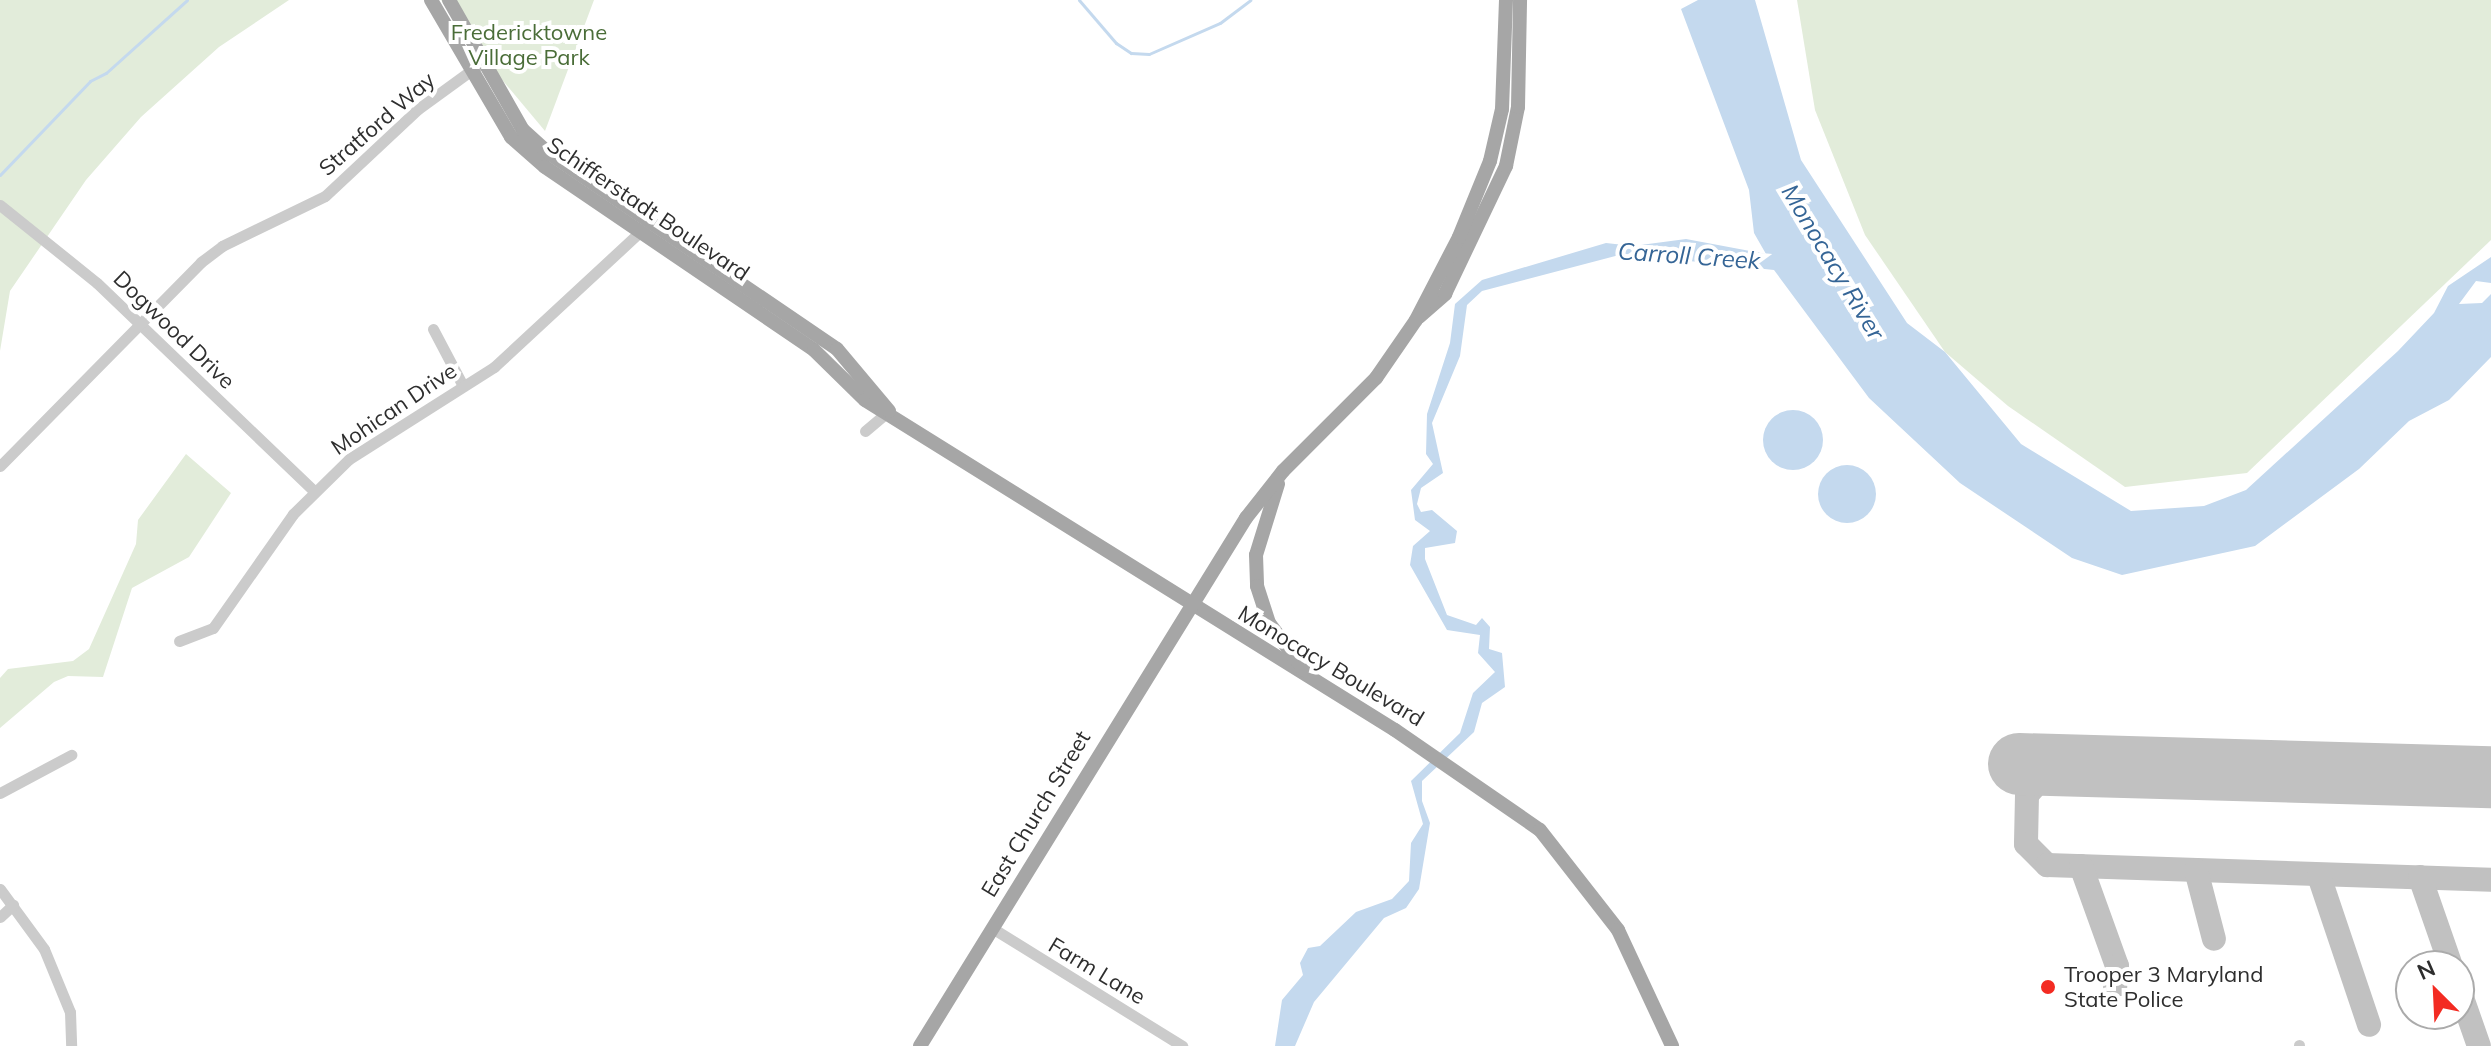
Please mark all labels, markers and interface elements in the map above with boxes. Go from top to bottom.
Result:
park label: Fredericktowne Village Park [451,19,607,70]
street label: Stratford Way [314,67,440,181]
street label: Schifferstadt Boulevard [542,131,754,287]
water label: Monocacy River [1775,179,1891,345]
water label: Carroll Creek [1617,237,1761,275]
street label: Dogwood Drive [108,265,240,395]
street label: Mohican Drive [326,357,462,461]
street label: Monocacy Boulevard [1233,600,1429,732]
street label: East Church Street [976,726,1096,902]
street label: Farm Lane [1044,932,1150,1010]
north arrow [2395,950,2475,1030]
text: N [2413,954,2439,986]
place label: Trooper 3 Maryland State Police [2064,961,2263,1012]
marker: Trooper 3 Maryland State Police [2039,978,2057,996]

